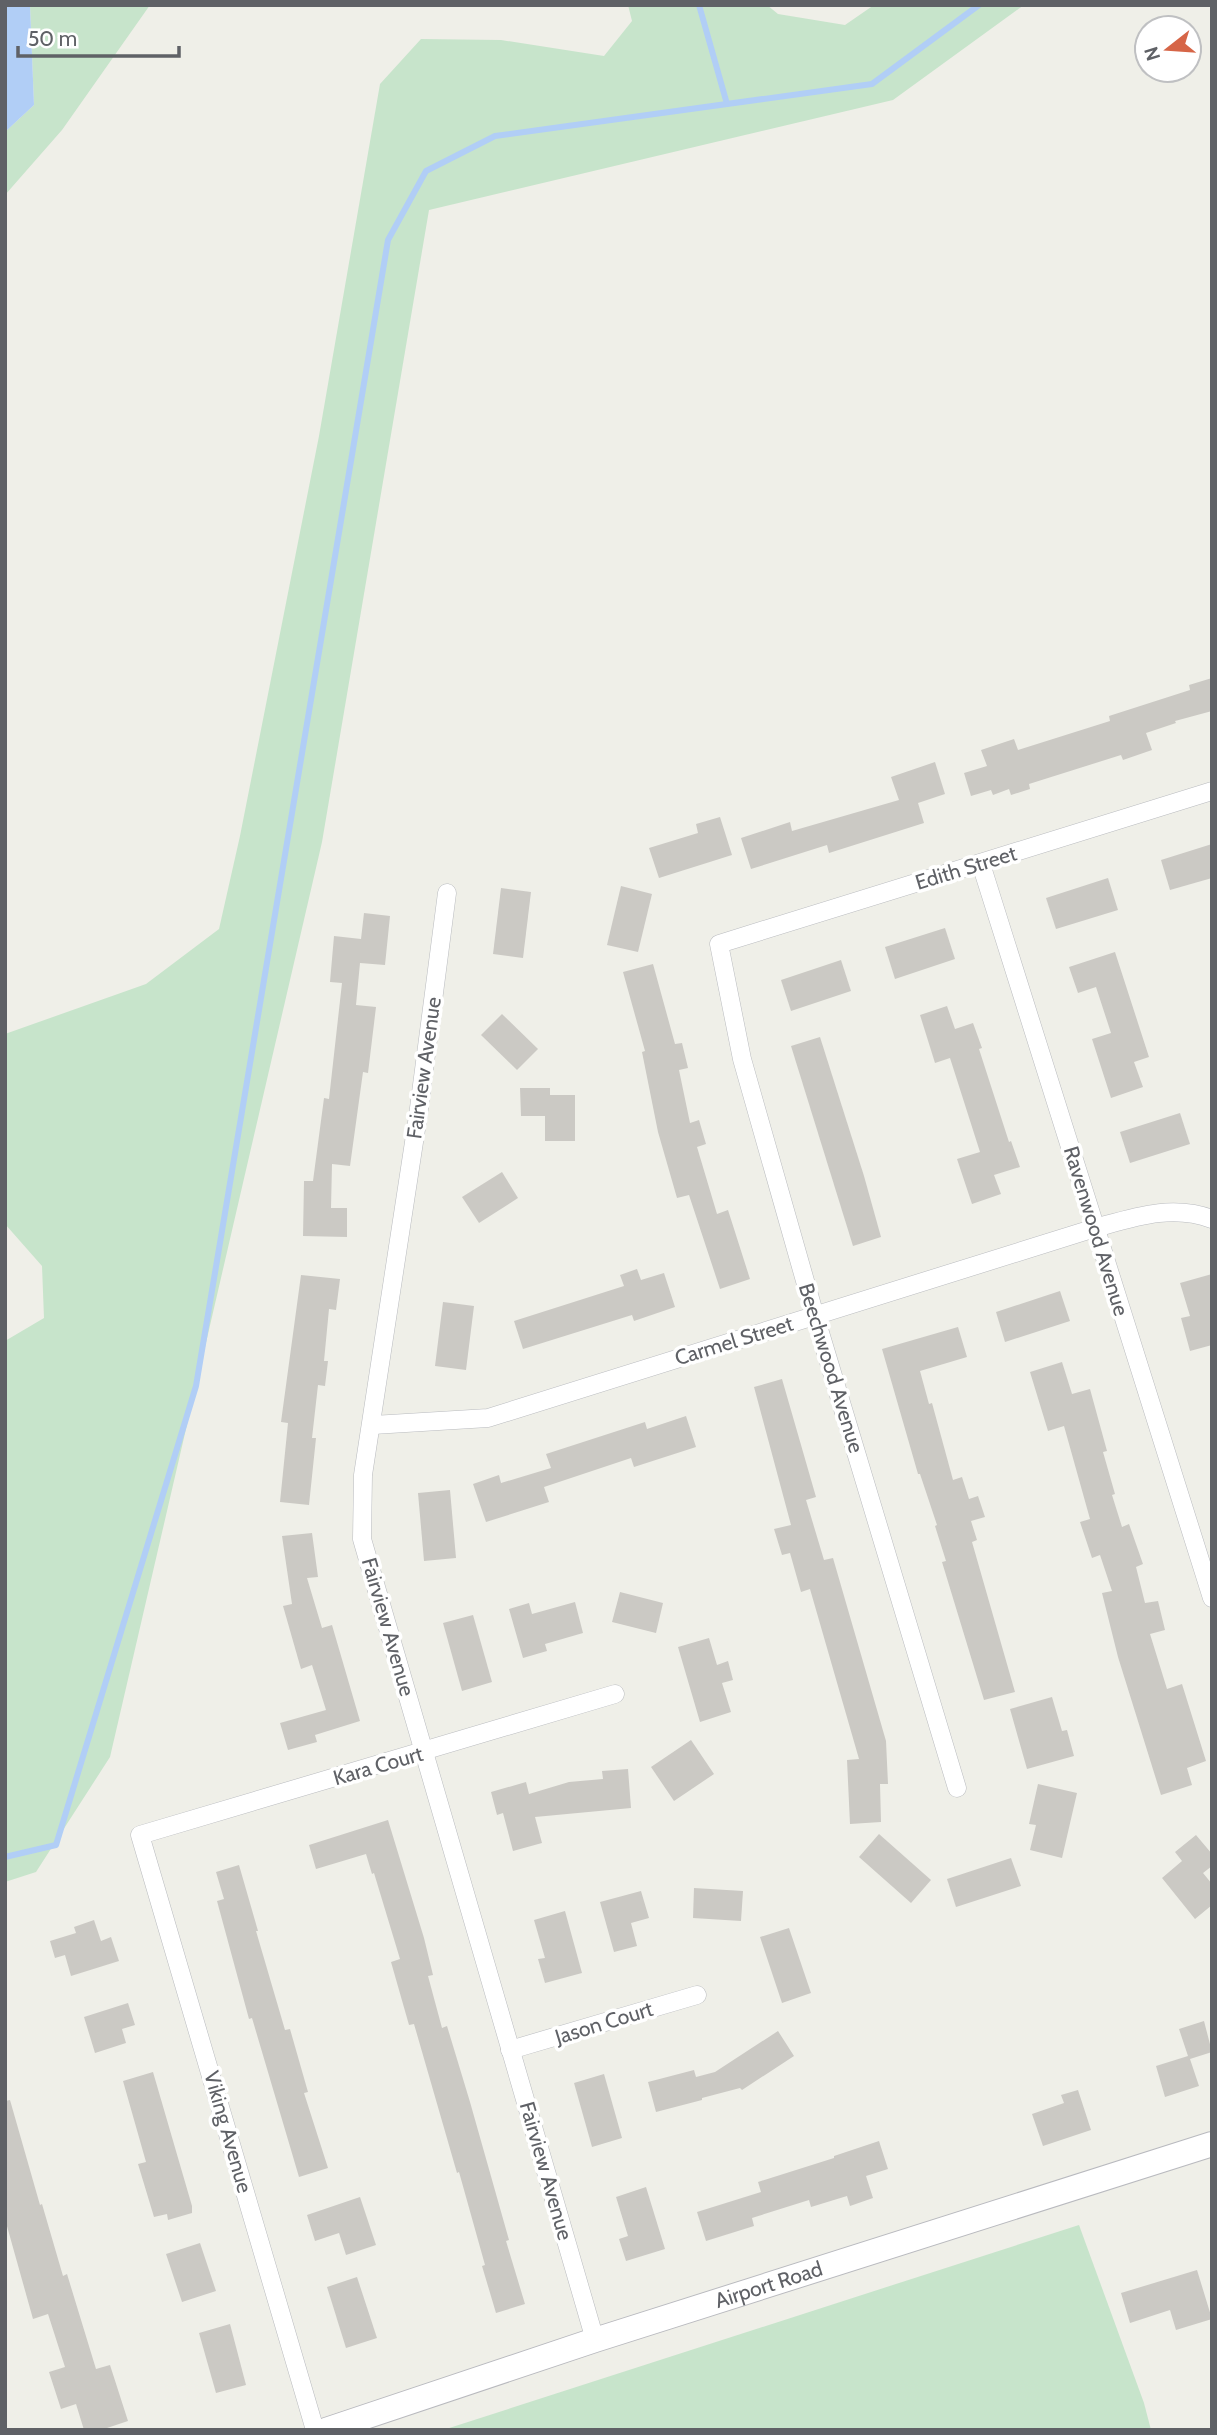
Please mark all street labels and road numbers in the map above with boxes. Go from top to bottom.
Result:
street label: Edith Street [912,840,1020,895]
street label: Fairview Avenue [401,995,446,1140]
street label: Ravenwood Avenue [1059,1143,1134,1319]
street label: Beechwood Avenue [794,1280,869,1456]
street label: Carmel Street [672,1311,796,1370]
street label: Fairview Avenue [357,1555,420,1699]
street label: Kara Court [330,1741,426,1790]
street label: Jason Court [551,1996,656,2050]
street label: Viking Avenue [199,2068,258,2196]
street label: Fairview Avenue [515,2099,578,2243]
street label: Airport Road [712,2256,825,2313]

